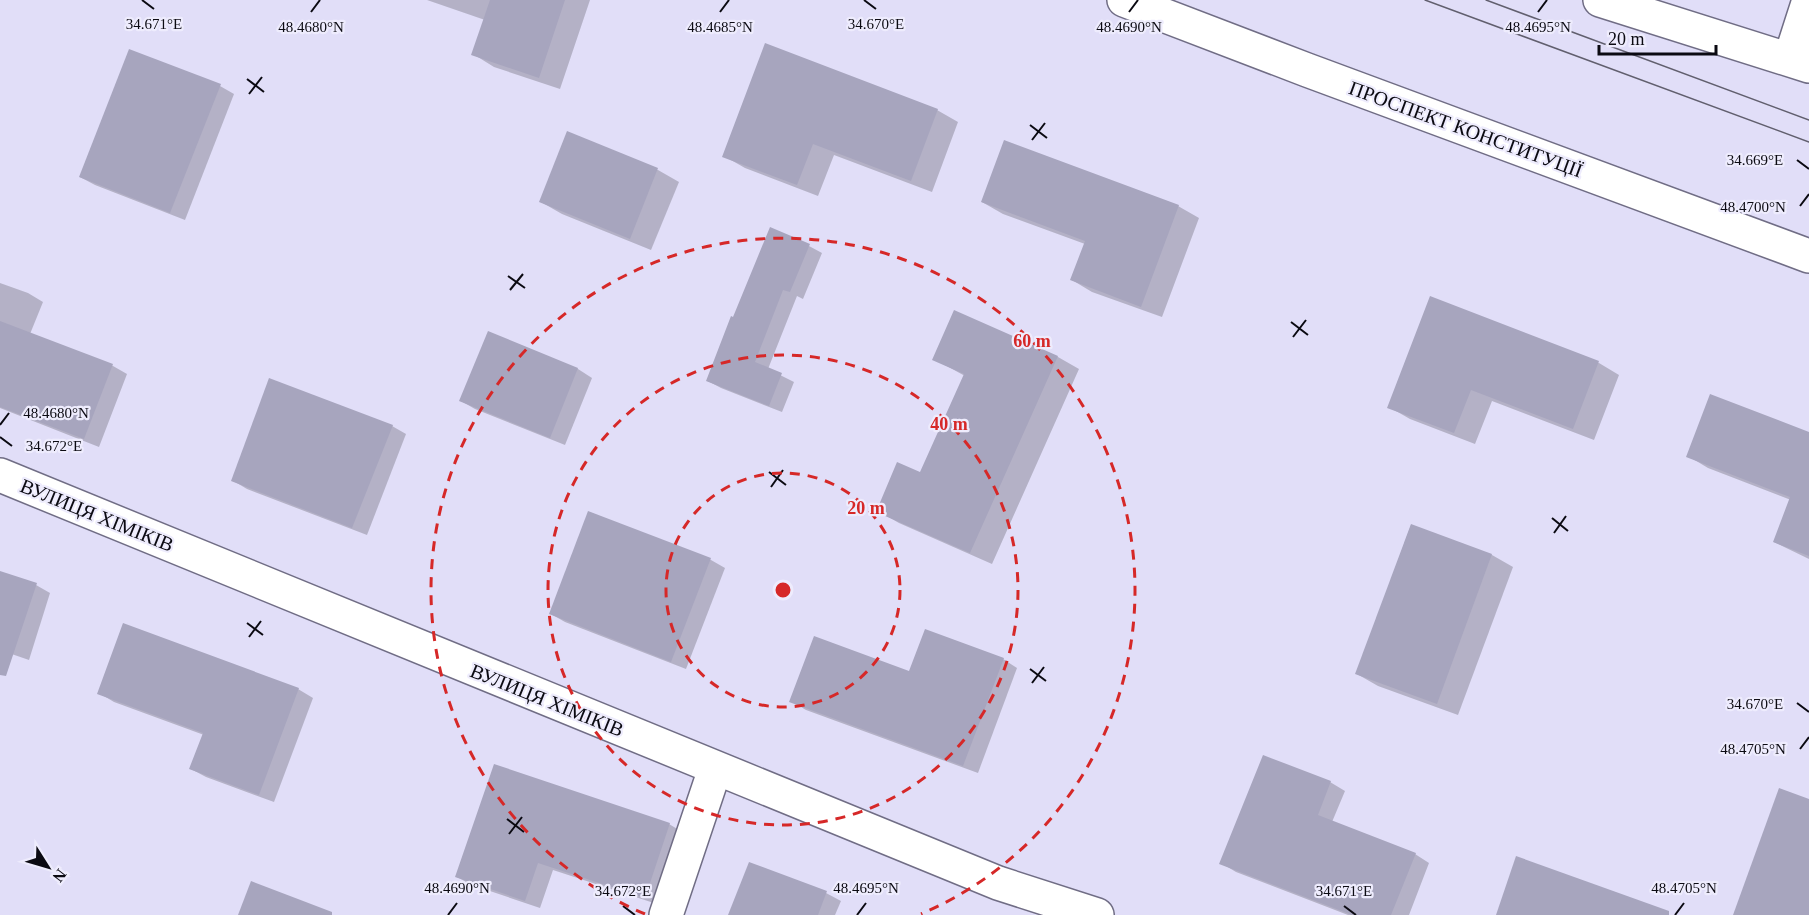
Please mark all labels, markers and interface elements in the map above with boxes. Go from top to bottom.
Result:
text: 34.671°E [126,16,182,32]
text: 34.670°E [848,16,904,32]
scale bar [1599,18,1716,56]
text: 48.4680°N [278,19,344,35]
text: 48.4685°N [687,19,753,35]
text: 48.4690°N [1096,19,1162,35]
text: 48.4695°N [1505,19,1571,35]
text: 20 m [1608,29,1645,49]
street label: ПРОСПЕКТ КОНСТИТУЦІЇ [1346,76,1586,183]
text: 34.669°E [1727,152,1783,168]
text: 48.4700°N [1720,199,1786,215]
text: 60 m [1013,331,1051,351]
text: 48.4680°N [23,405,89,421]
text: 40 m [930,414,968,434]
text: 34.672°E [26,438,82,454]
street label: ВУЛИЦЯ ХІМІКІВ [17,474,177,557]
text: 20 m [847,498,885,518]
centre of rings [773,580,793,600]
street label: ВУЛИЦЯ ХІМІКІВ [467,659,627,742]
text: 34.670°E [1727,696,1783,712]
text: 48.4705°N [1720,741,1786,757]
north arrow [18,837,78,897]
text: N [49,866,70,886]
text: 48.4690°N [424,880,490,896]
text: 48.4695°N [833,880,899,896]
text: 48.4705°N [1651,880,1717,896]
text: 34.672°E [595,883,651,899]
text: 34.671°E [1316,883,1372,899]

